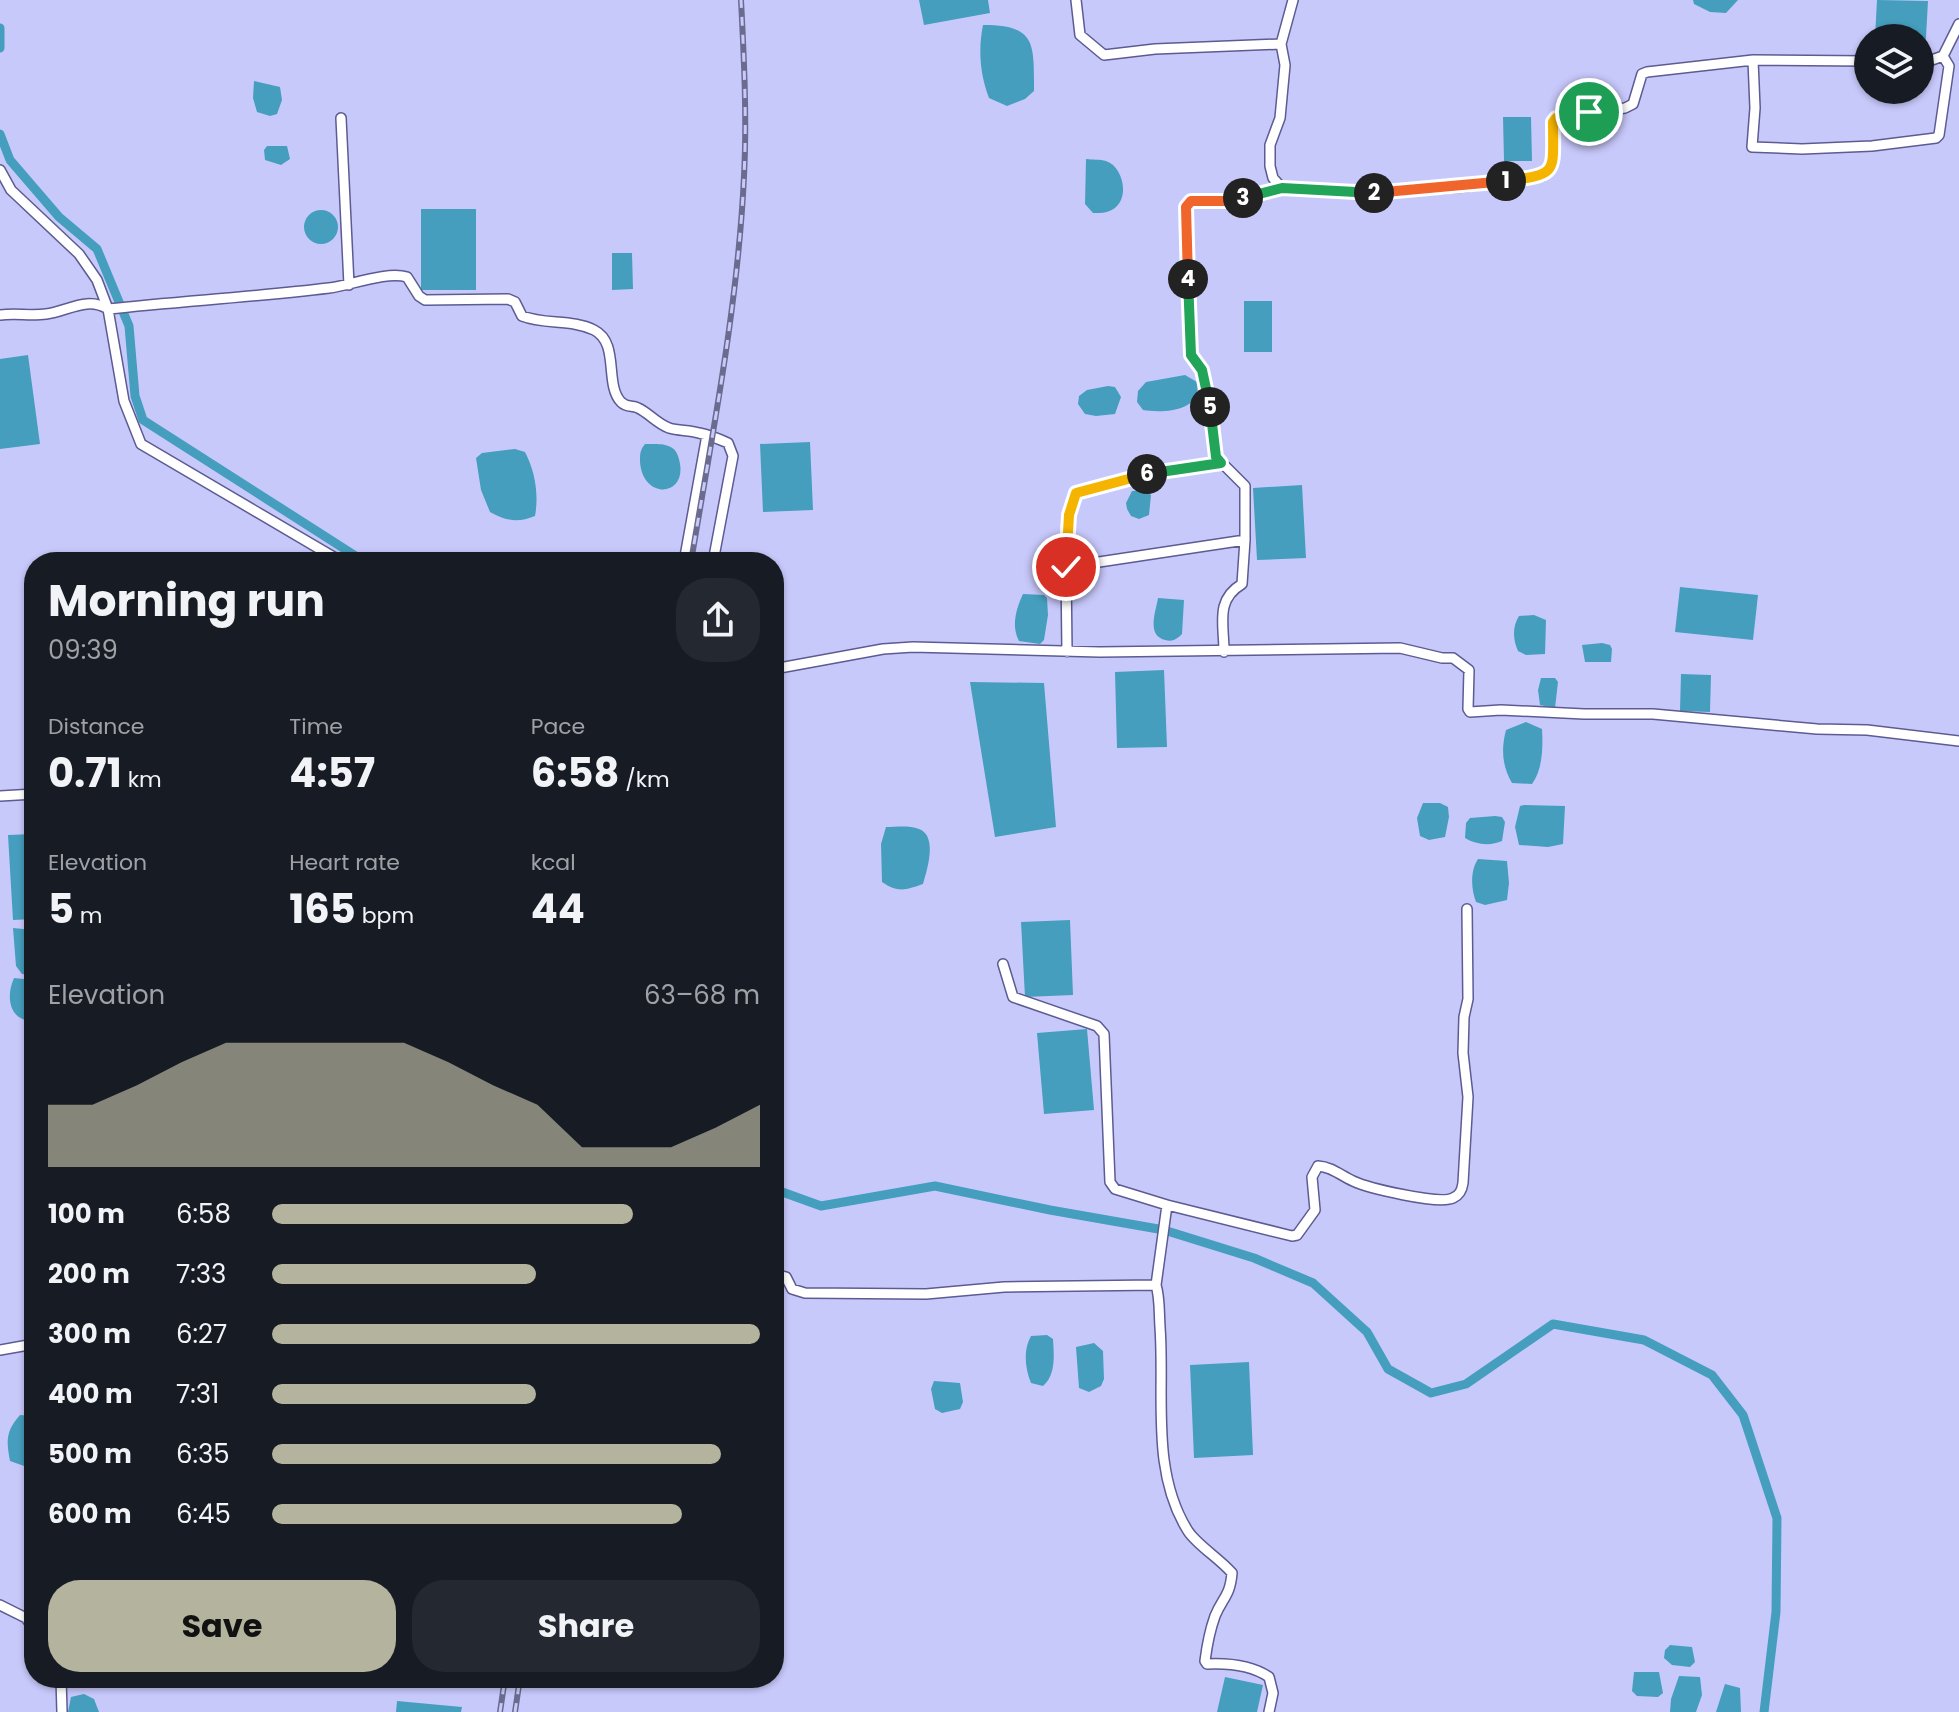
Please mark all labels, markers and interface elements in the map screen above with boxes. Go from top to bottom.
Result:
map controls [1854,24,1934,104]
button: layers [1854,24,1934,104]
pin [1555,78,1623,146]
icon: arrive [1567,90,1611,134]
pin: 1 [1486,161,1526,201]
text: 1 [1502,165,1510,196]
pin: 2 [1354,173,1394,213]
text: 2 [1368,177,1380,208]
pin: 3 [1223,178,1263,218]
text: 3 [1236,182,1250,213]
pin: 4 [1168,259,1208,299]
text: 4 [1181,263,1195,294]
pin: 5 [1190,387,1230,427]
text: 5 [1203,391,1217,422]
pin: 6 [1127,454,1167,494]
text: 6 [1140,458,1154,489]
pin [1032,533,1100,601]
icon: check [1044,545,1088,589]
text: Morning run [48,570,325,631]
button: share [676,578,760,662]
text: 09:39 [48,632,118,668]
text: Distance [48,711,144,742]
text: Time [289,711,343,742]
text: Pace [531,711,585,742]
text: 0.71 [48,745,122,801]
text: 4:57 [289,745,375,801]
text: 6:58 [531,745,619,801]
text: km [122,764,162,795]
text: /km [619,764,670,795]
text: Elevation [48,847,147,878]
text: Heart rate [289,847,400,878]
text: kcal [531,847,576,878]
text: 5 [48,881,74,937]
text: 165 [289,881,356,937]
text: 44 [531,881,585,937]
text: m [74,900,103,931]
text: bpm [356,900,414,931]
text: Elevation [48,977,165,1013]
text: 63–68 m [644,977,760,1013]
text: 100 m [48,1196,125,1232]
text: 6:58 [176,1196,231,1232]
text: 200 m [48,1256,130,1292]
text: 7:33 [176,1256,226,1292]
text: 300 m [48,1316,131,1352]
text: 6:27 [176,1316,227,1352]
text: 400 m [48,1376,133,1412]
text: 7:31 [176,1376,219,1412]
text: 500 m [48,1436,132,1472]
text: 6:35 [176,1436,230,1472]
text: 600 m [48,1496,132,1532]
text: 6:45 [176,1496,231,1532]
button: Save [48,1580,396,1672]
button: Share [412,1580,760,1672]

